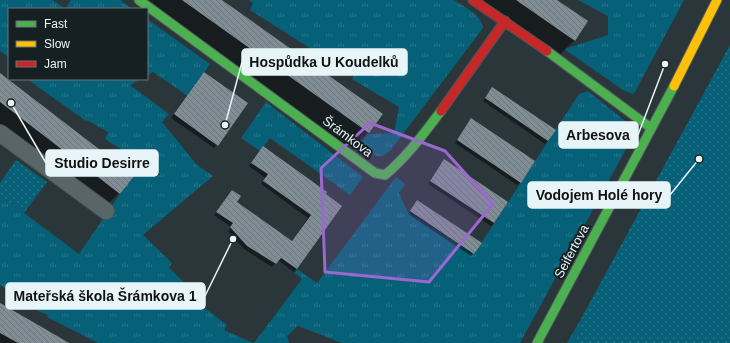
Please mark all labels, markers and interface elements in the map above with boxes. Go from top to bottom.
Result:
legend [8,8,148,80]
text: Fast [44,17,68,31]
text: Slow [44,37,70,51]
callout: Hospůdka U Koudelků [242,49,407,75]
text: Hospůdka U Koudelků [249,54,399,70]
text: Jam [44,57,67,71]
street label: Šrámkova [320,113,376,160]
callout: Arbesova [559,122,638,148]
text: Arbesova [566,127,630,143]
callout: Studio Desirre [46,150,158,176]
text: Studio Desirre [54,155,150,171]
callout: Vodojem Holé hory [528,182,670,208]
text: Vodojem Holé hory [536,187,662,203]
street label: Seifertova [551,221,592,281]
callout: Mateřská škola Šrámkova 1 [6,283,205,309]
text: Mateřská škola Šrámkova 1 [14,287,197,304]

